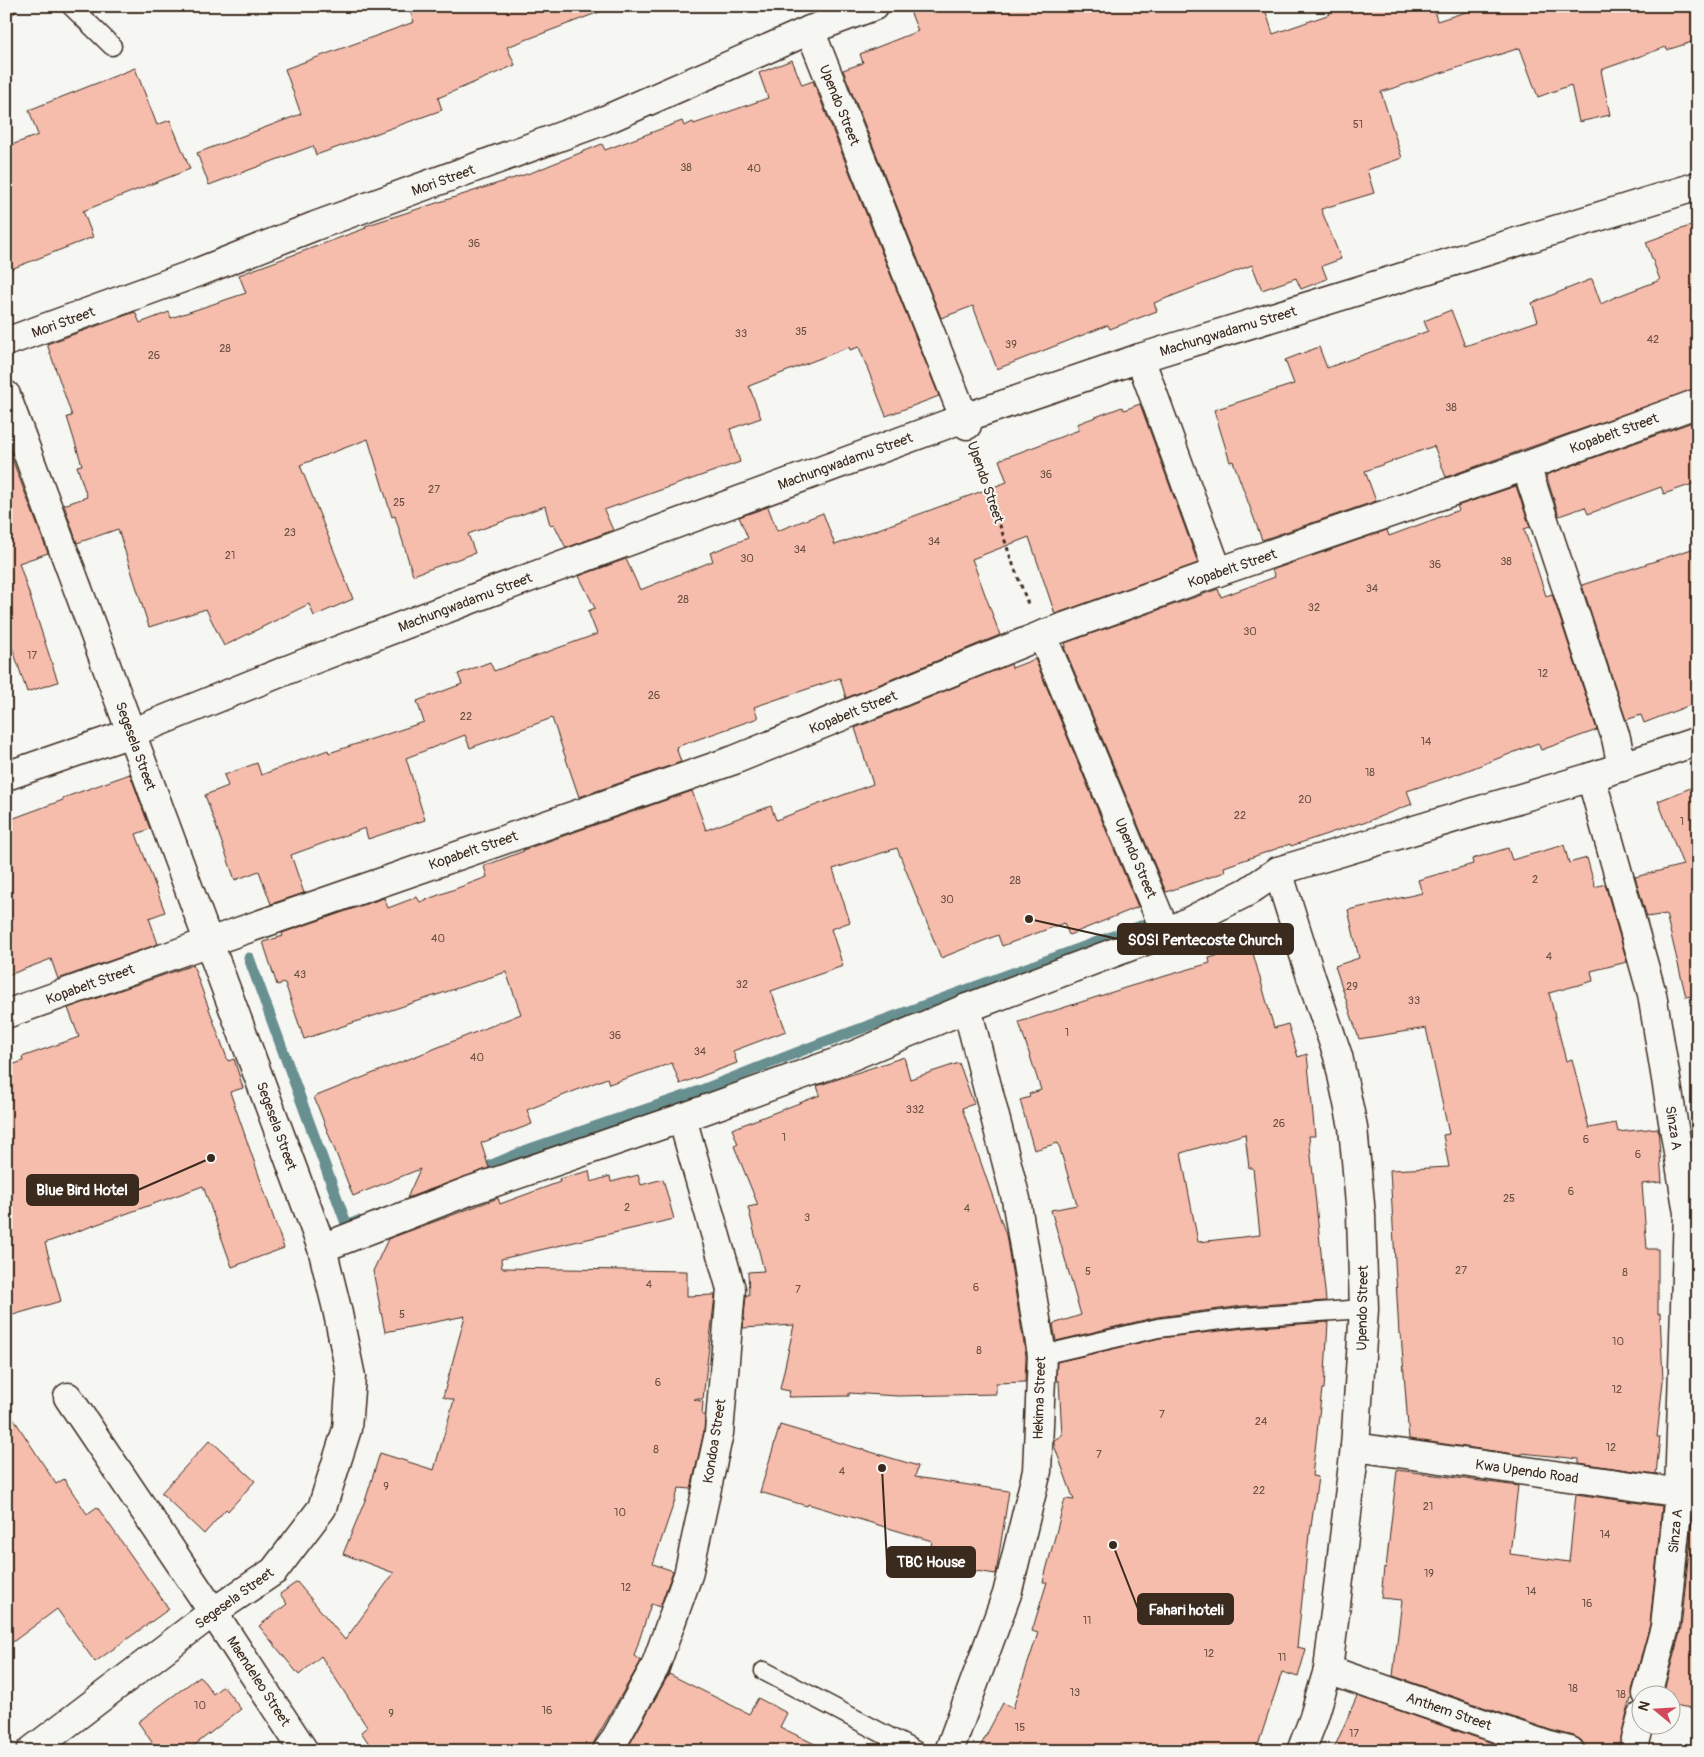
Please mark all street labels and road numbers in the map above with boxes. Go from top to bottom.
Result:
street label: Upendo Street [816,62,864,148]
street label: Mori Street [409,161,477,200]
street label: Machungwadamu Street [1158,302,1299,360]
street label: Mori Street [29,303,97,342]
street label: Kopabelt Street [1568,409,1661,457]
street label: Machungwadamu Street [776,429,915,494]
street label: Upendo Street [964,439,1008,526]
street label: Kopabelt Street [1185,545,1279,592]
street label: Machungwadamu Street [396,569,535,636]
street label: Kopabelt Street [807,687,900,738]
street label: Segesela Street [112,700,160,793]
street label: Upendo Street [1111,816,1160,901]
street label: Kopabelt Street [426,827,520,874]
street label: Kopabelt Street [44,960,137,1008]
street label: Segesela Street [253,1080,301,1173]
street label: Sinza A [1662,1105,1685,1151]
street label: Upendo Street [1353,1265,1372,1351]
street label: Hekima Street [1030,1356,1049,1440]
street label: Kondoa Street [699,1397,730,1485]
street label: Kwa Upendo Road [1474,1456,1580,1487]
street label: Sinza A [1665,1508,1686,1554]
street label: Segesela Street [192,1564,277,1633]
street label: Maendeleo Street [223,1633,294,1730]
street label: Anthem Street [1404,1689,1494,1734]

